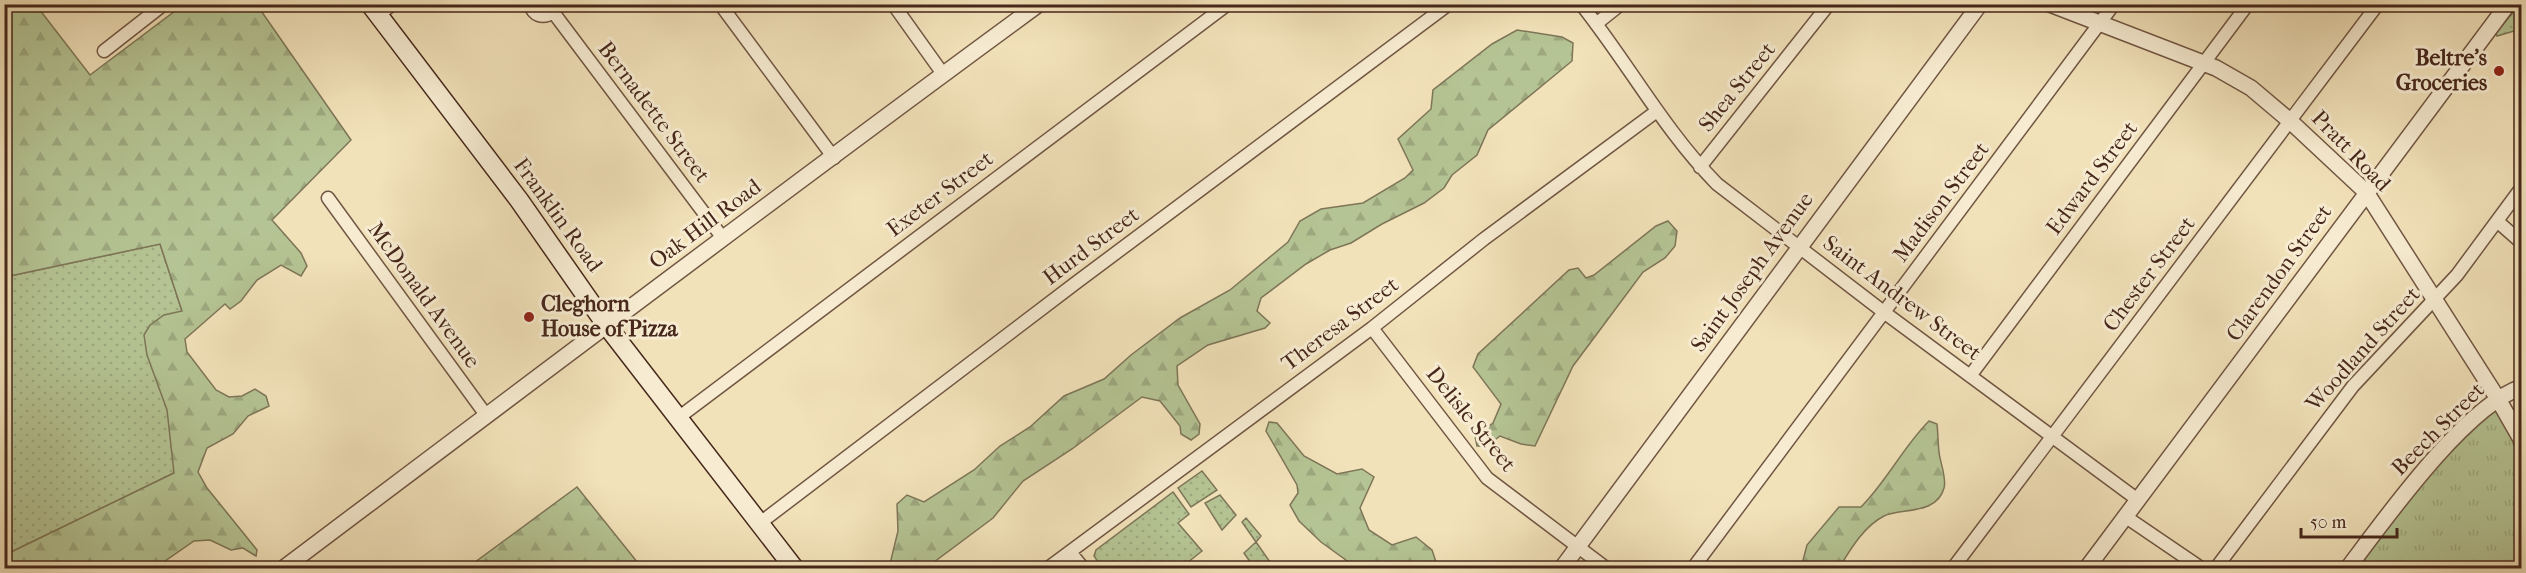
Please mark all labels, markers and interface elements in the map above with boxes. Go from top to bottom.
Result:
street label: Bernadette Street [593,36,716,188]
street label: Shea Street [1693,37,1781,137]
place label: Beltre's Groceries [2396,45,2487,96]
marker: Beltre's Groceries [2492,64,2506,78]
street label: Pratt Road [2306,105,2397,198]
street label: Edward Street [2041,116,2143,240]
street label: Madison Street [1887,137,1995,267]
street label: Exeter Street [882,146,998,242]
street label: Franklin Road [508,153,609,278]
street label: Oak Hill Road [644,173,767,275]
street label: Saint Joseph Avenue [1685,187,1819,357]
street label: Clarendon Street [2221,200,2337,346]
street label: Hurd Street [1038,201,1144,291]
street label: Chester Street [2097,211,2201,337]
street label: McDonald Avenue [362,217,486,373]
street label: Saint Andrew Street [1818,230,1986,366]
street label: Theresa Street [1276,272,1404,376]
street label: Woodland Street [2300,281,2426,417]
place label: Cleghorn House of Pizza [541,291,678,342]
marker: Cleghorn House of Pizza [522,310,536,324]
street label: Delisle Street [1421,361,1521,477]
street label: Beech Street [2386,377,2490,481]
scale bar [2301,501,2397,539]
text: 50 m [2310,512,2347,533]

